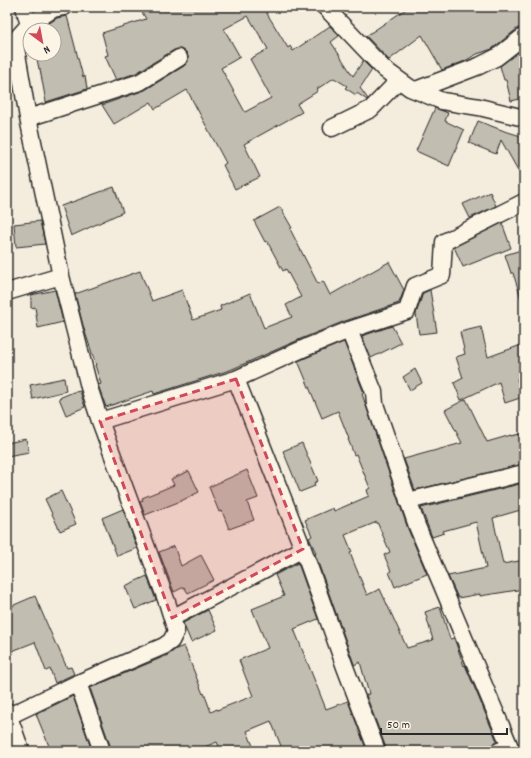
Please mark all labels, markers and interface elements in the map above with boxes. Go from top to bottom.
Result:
north arrow [22,22,62,62]
text: N [39,41,53,57]
scale bar [381,710,507,736]
text: 50 m [387,717,410,734]

